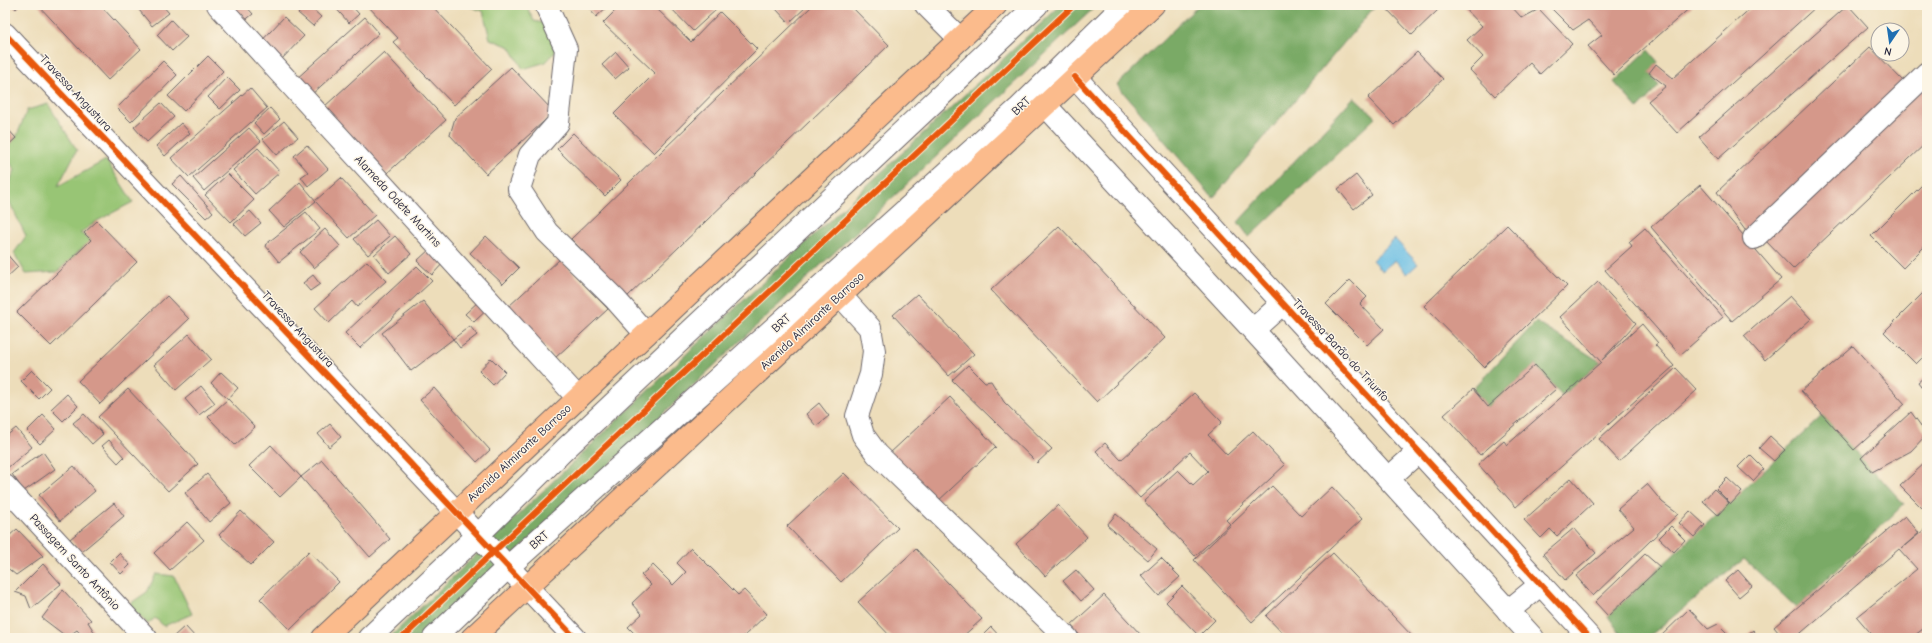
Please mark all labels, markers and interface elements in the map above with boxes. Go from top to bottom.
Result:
north arrow [1870,22,1910,62]
text: N [1883,44,1893,58]
street label: Travessa Angustura [37,52,115,134]
street label: BRT [1009,93,1034,118]
street label: Alameda Odete Martins [352,152,444,250]
street label: Avenida Almirante Barroso [757,269,867,373]
street label: Travessa Angustura [259,288,337,370]
street label: Travessa Barão do Triunfo [1290,296,1392,404]
street label: BRT [769,310,794,335]
street label: Avenida Almirante Barroso [464,401,574,505]
street label: Passagem Santo Antônio [27,511,123,613]
street label: BRT [527,527,552,552]

